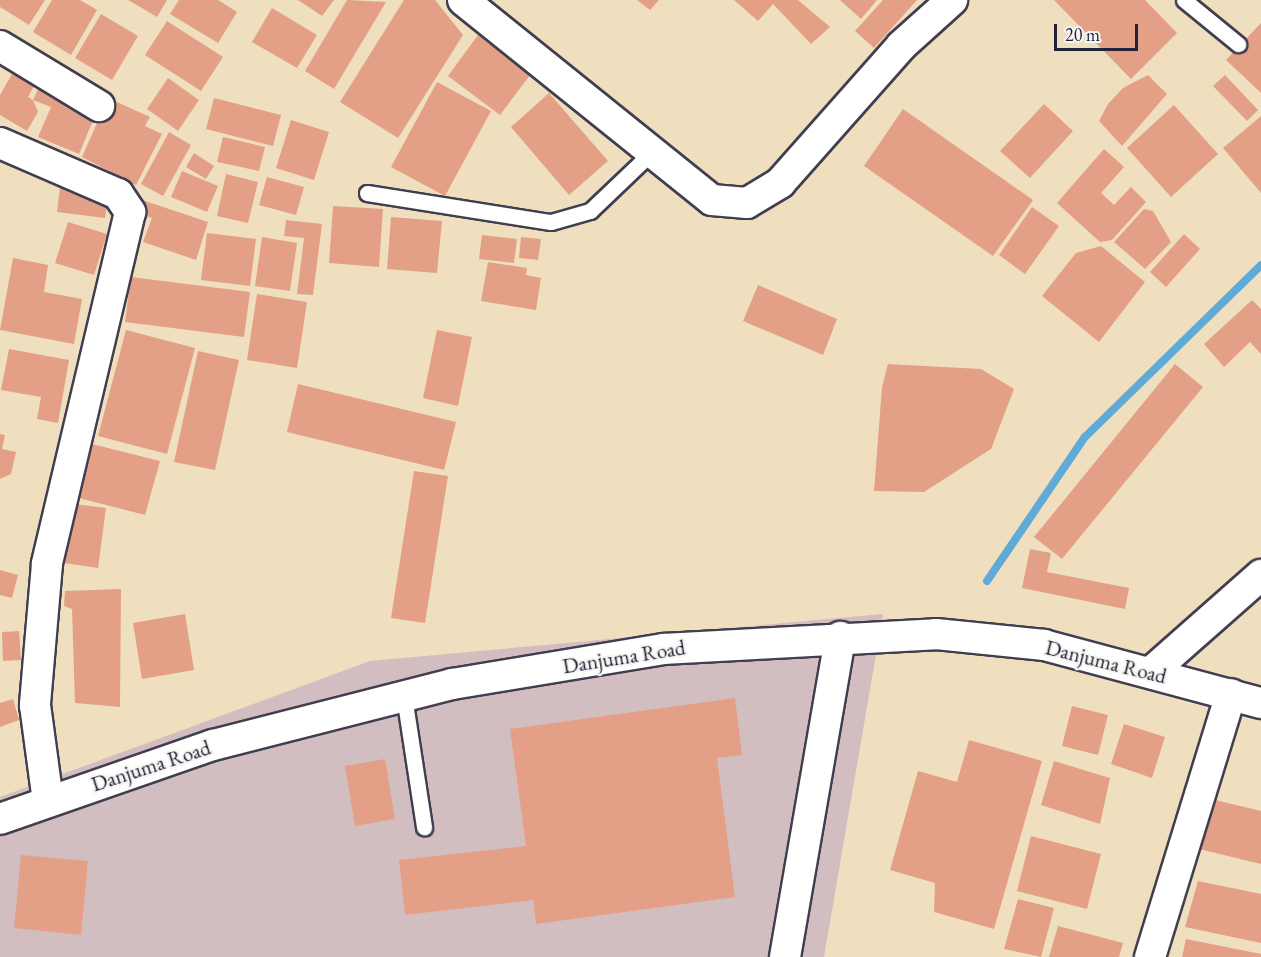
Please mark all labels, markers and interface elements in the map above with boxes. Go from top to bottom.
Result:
scale bar [1057,12,1141,50]
text: 20 m [1065,23,1100,46]
street label: Danjuma Road [561,635,687,679]
street label: Danjuma Road [1043,635,1169,689]
street label: Danjuma Road [88,735,214,797]

